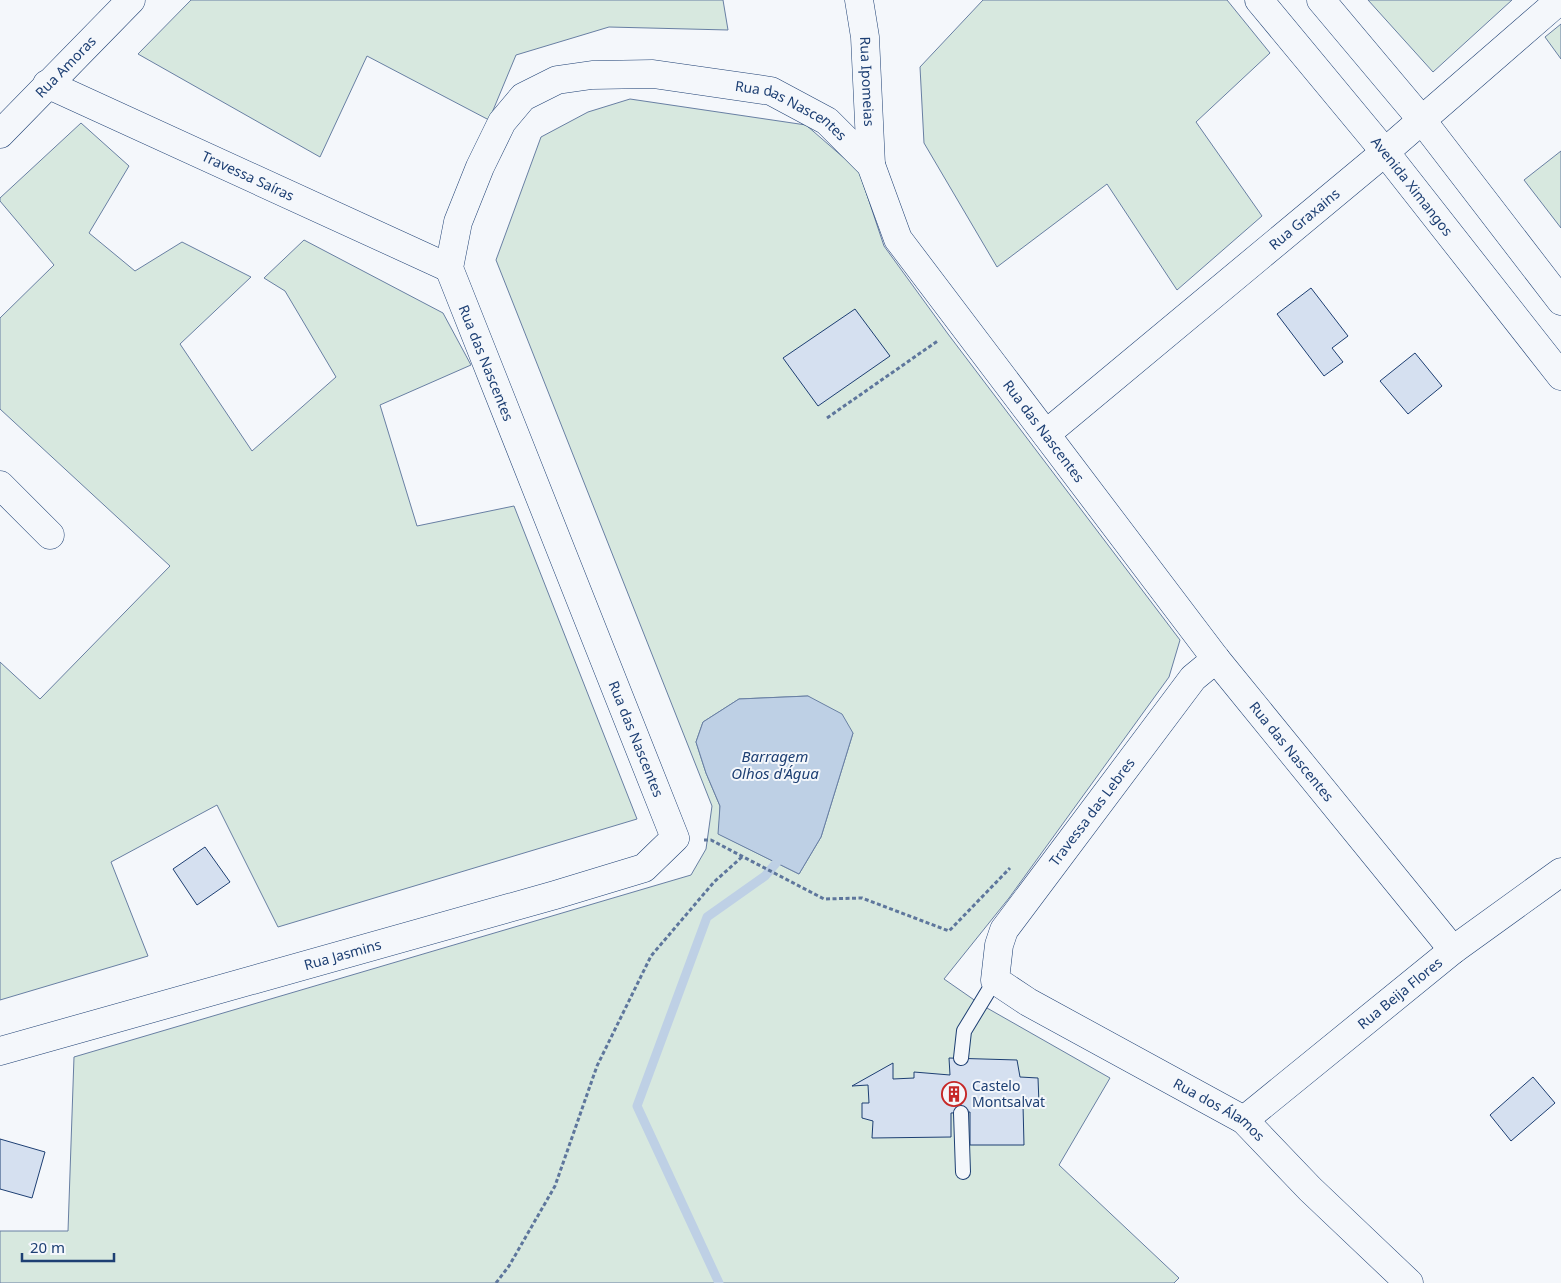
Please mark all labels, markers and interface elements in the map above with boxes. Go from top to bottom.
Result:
street label: Rua Amoras [31,31,100,101]
street label: Rua Ipomeias [856,36,879,127]
street label: Rua das Nascentes [734,76,851,145]
street label: Avenida Ximangos [1367,132,1458,240]
street label: Travessa Saíras [199,146,298,205]
street label: Rua Graxains [1265,184,1344,254]
street label: Rua das Nascentes [454,302,519,424]
street label: Rua das Nascentes [999,376,1089,486]
street label: Rua das Nascentes [604,678,669,800]
street label: Rua das Nascentes [1245,697,1338,806]
water label: Barragem Olhos d'Água [731,746,819,783]
street label: Travessa das Lebres [1045,753,1139,870]
street label: Rua Jasmins [302,934,384,974]
street label: Rua Beija Flores [1353,952,1446,1033]
street label: Rua dos Álamos [1170,1073,1269,1145]
place label: Castelo Montsalvat [972,1076,1045,1111]
building icon: Castelo Montsalvat [941,1081,967,1107]
scale bar [22,1230,115,1262]
text: 20 m [30,1237,65,1257]

